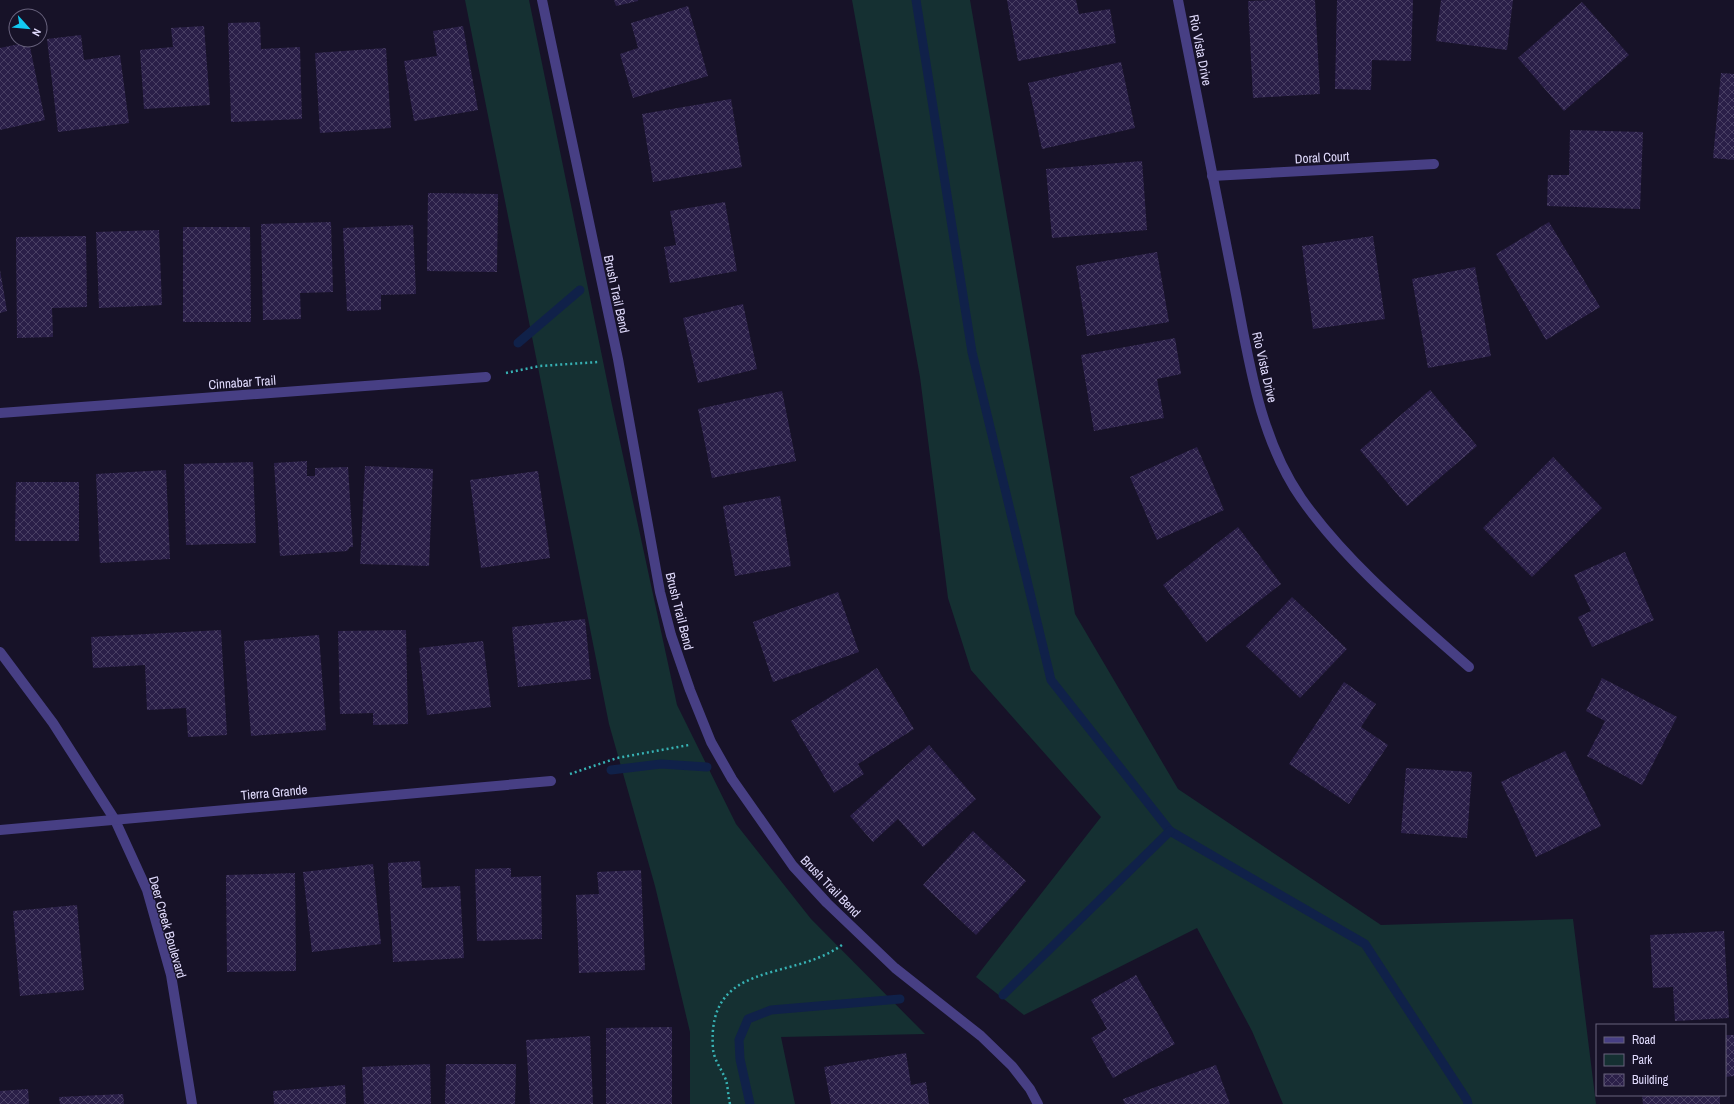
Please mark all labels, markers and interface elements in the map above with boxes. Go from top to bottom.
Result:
north arrow [8,8,48,48]
street label: Rio Vista Drive [1185,13,1216,87]
text: N [29,26,45,39]
street label: Doral Court [1294,148,1350,167]
street label: Brush Trail Bend [600,253,633,335]
street label: Rio Vista Drive [1248,330,1281,404]
street label: Cinnabar Trail [208,372,276,393]
street label: Brush Trail Bend [662,571,697,652]
street label: Tierra Grande [240,781,308,804]
street label: Brush Trail Bend [797,852,864,921]
street label: Deer Creek Boulevard [145,874,190,980]
legend [1596,1024,1726,1096]
text: Road [1632,1032,1656,1048]
text: Park [1632,1052,1652,1068]
text: Building [1632,1072,1669,1088]

